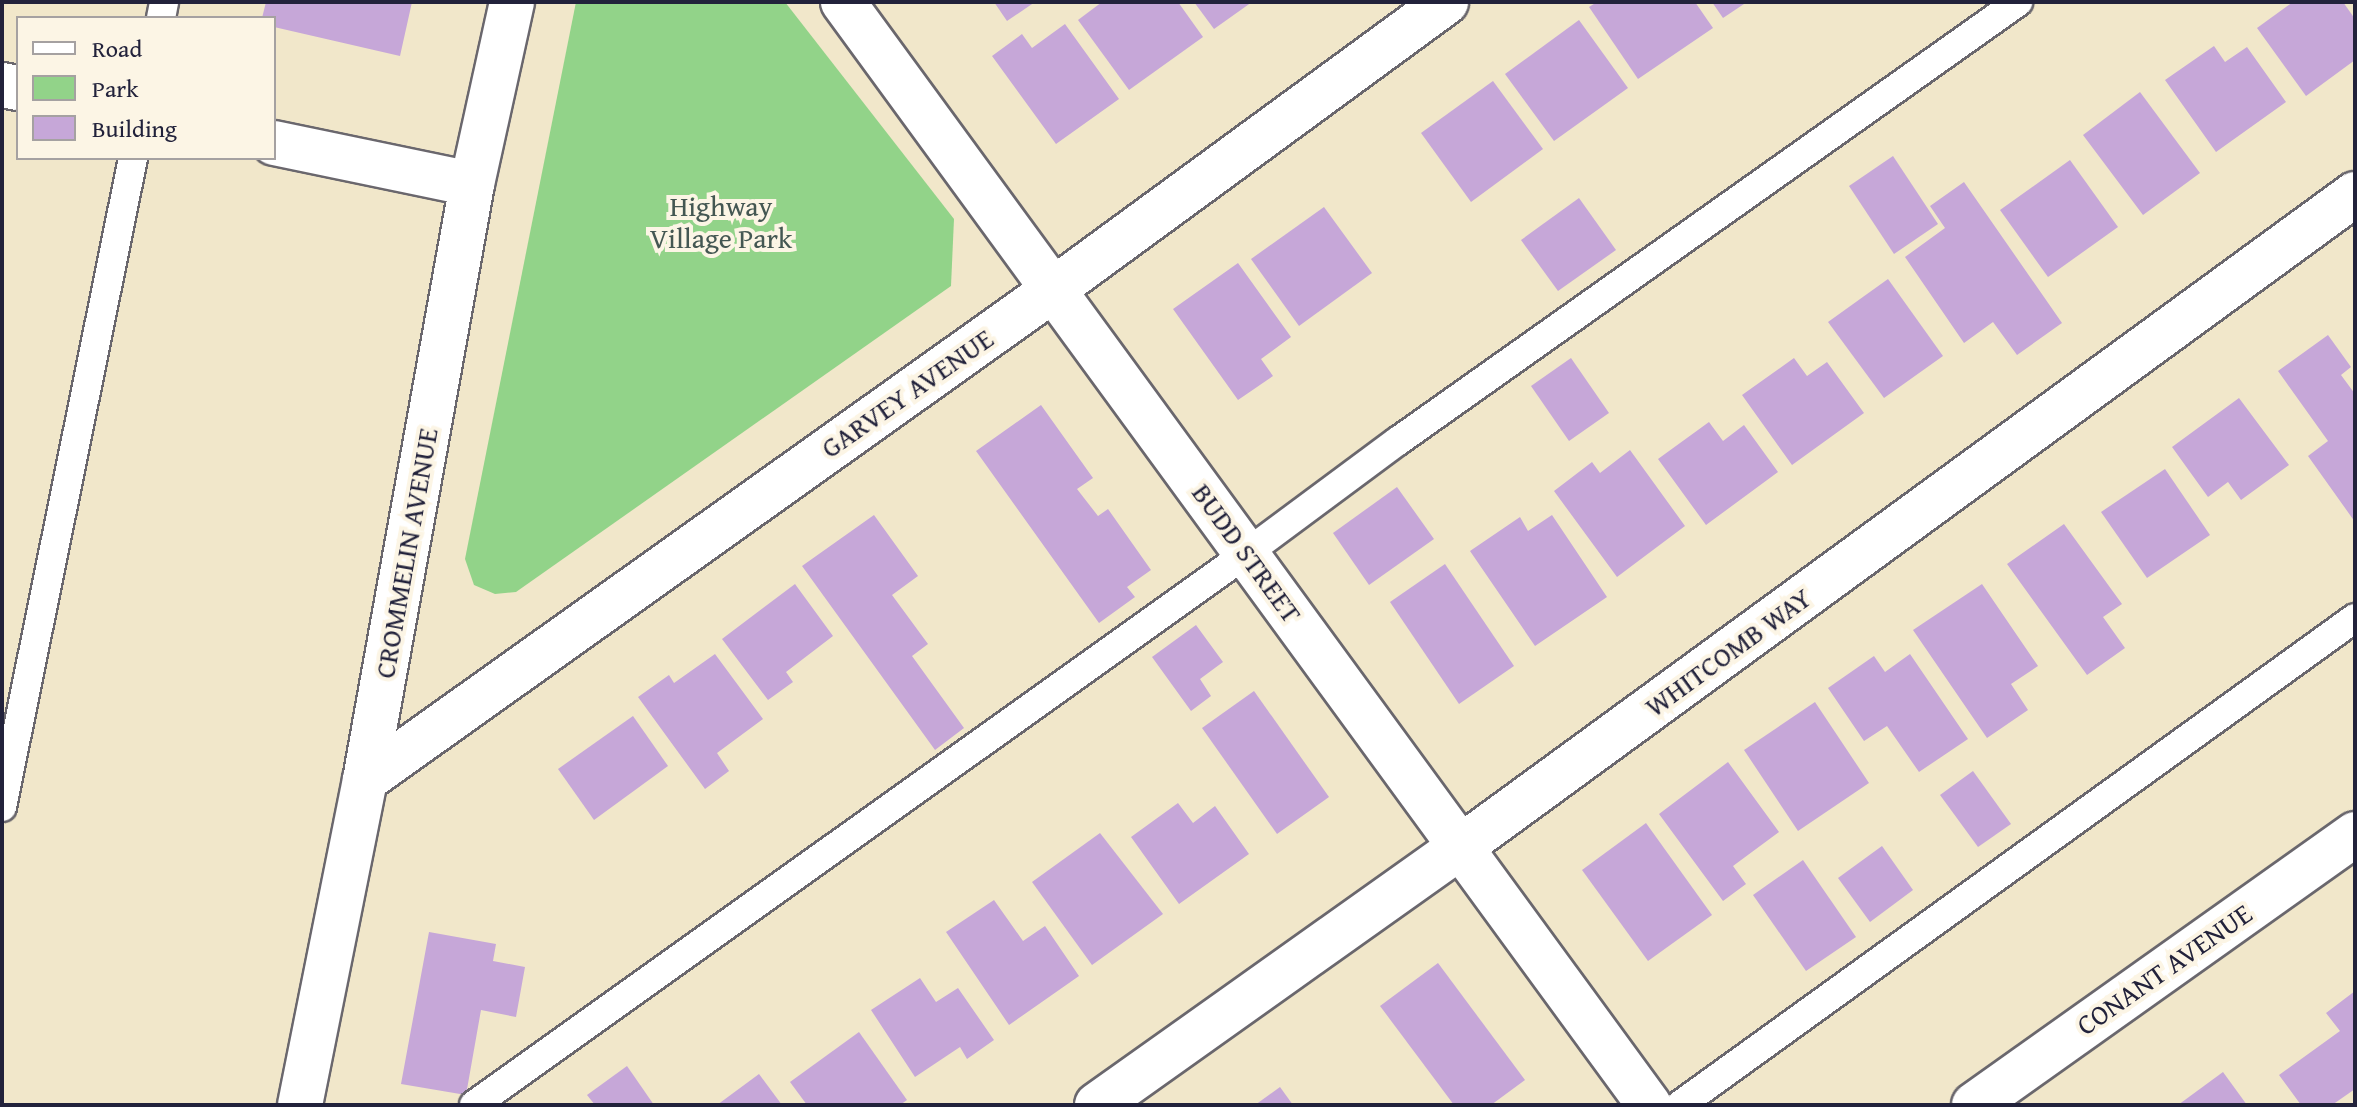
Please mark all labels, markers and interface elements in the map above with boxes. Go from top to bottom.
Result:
legend [16,16,276,160]
text: Road [92,31,142,66]
text: Park [92,71,138,106]
text: Building [92,111,177,146]
park label: Highway Village Park [650,189,792,255]
street label: GARVEY AVENUE [815,321,999,465]
street label: CROMMELIN AVENUE [367,425,445,681]
street label: BUDD STREET [1185,477,1309,629]
street label: WHITCOMB WAY [1638,581,1818,723]
street label: CONANT AVENUE [2070,896,2258,1042]

